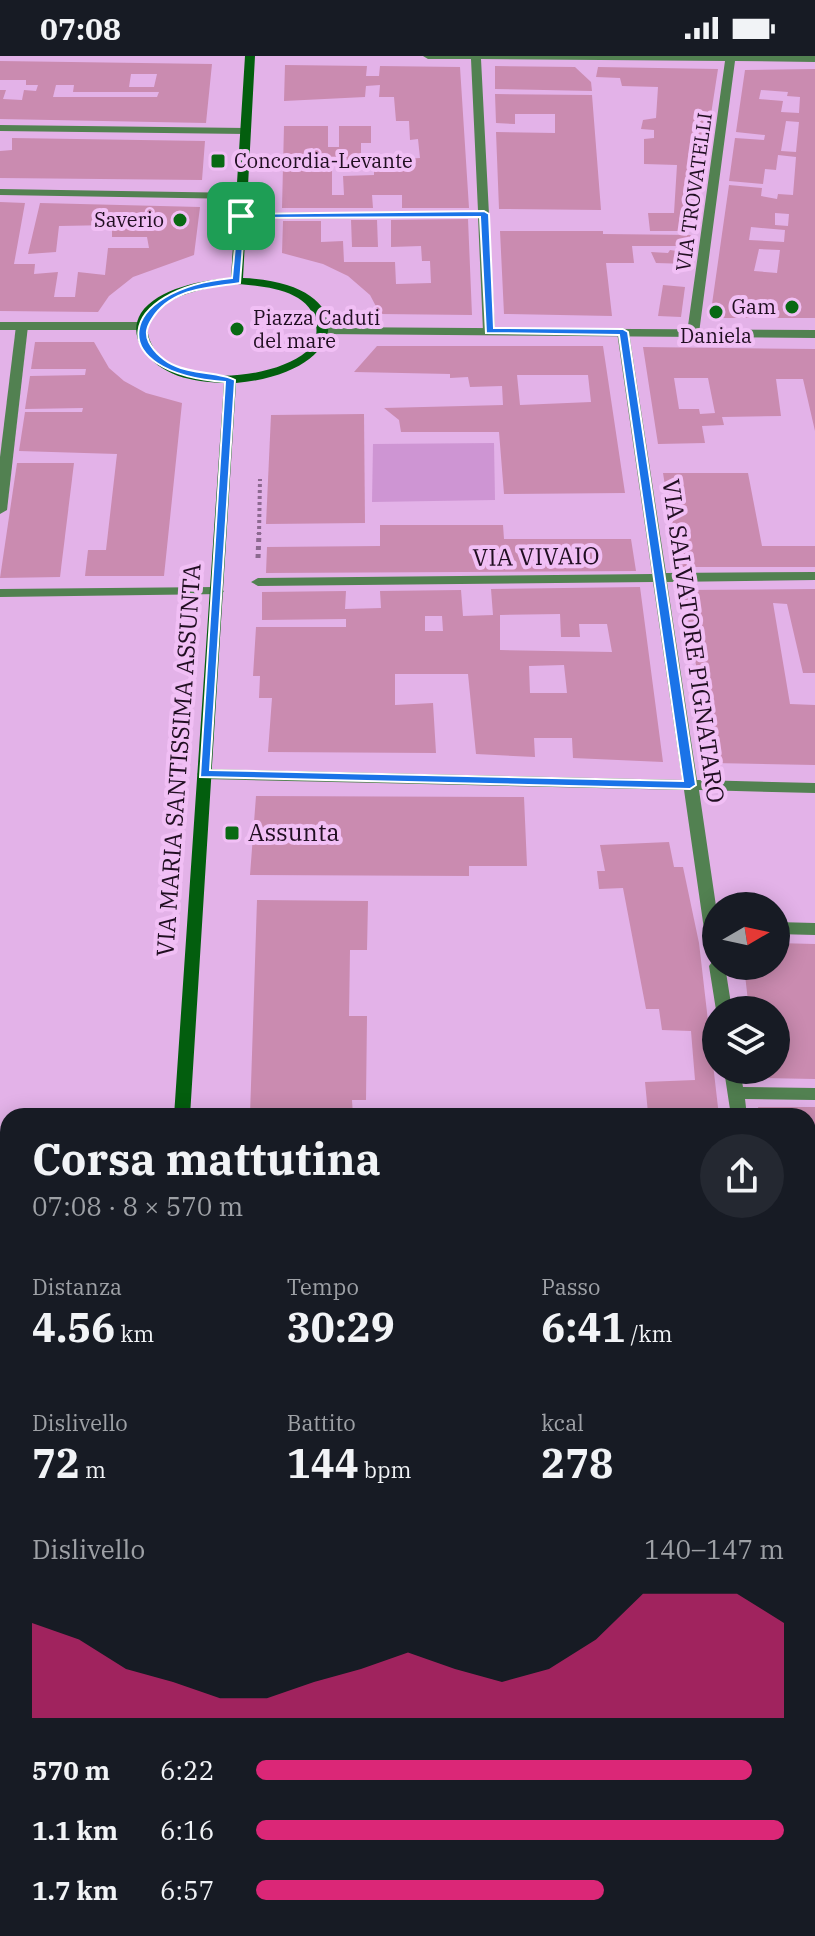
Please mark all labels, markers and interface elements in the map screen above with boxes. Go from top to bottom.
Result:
text: 07:08 [40,9,121,48]
street label: VIA TROVATELLI [669,111,718,273]
place label: Concordia-Levante [234,147,413,174]
marker: Concordia-Levante [209,152,227,170]
pin [207,182,275,250]
icon: arrive [219,194,263,238]
place label: Saverio [94,206,164,233]
marker: Saverio [171,211,189,229]
place label: Gam [731,293,776,320]
marker: Gam [783,298,801,316]
marker: Daniela [707,303,725,321]
place label: Piazza Caduti del mare [253,304,380,354]
marker: Piazza Caduti del mare [228,320,246,338]
place label: Daniela [680,322,752,349]
street label: VIA SALVATORE PIGNATARO [655,477,733,805]
street label: VIA VIVAIO [472,539,600,573]
street label: VIA MARIA SANTISSIMA ASSUNTA [148,562,208,958]
place label: Assunta [248,816,340,848]
marker: Assunta [223,824,241,842]
north arrow [702,892,790,980]
map controls [702,892,790,1084]
button: layers [702,996,790,1084]
text: Corsa mattutina [32,1130,381,1187]
button: share [700,1134,784,1218]
text: 07:08 · 8 × 570 m [32,1189,243,1223]
text: Distanza [32,1272,122,1301]
text: Tempo [287,1272,359,1301]
text: Passo [541,1272,601,1301]
text: 4.56 [32,1301,115,1353]
text: 30:29 [287,1301,395,1353]
text: 6:41 [541,1301,625,1353]
text: km [115,1319,154,1348]
text: /km [625,1319,672,1348]
text: Dislivello [32,1408,128,1437]
text: Battito [287,1408,356,1437]
text: kcal [541,1408,584,1437]
text: 72 [32,1437,80,1489]
text: 144 [287,1437,359,1489]
text: 278 [541,1437,613,1489]
text: m [80,1455,106,1484]
text: bpm [359,1455,411,1484]
text: Dislivello [32,1532,145,1566]
text: 140–147 m [644,1532,784,1566]
text: 570 m [32,1753,110,1787]
text: 6:22 [160,1753,214,1787]
text: 1.1 km [32,1813,118,1847]
text: 6:16 [160,1813,214,1847]
text: 1.7 km [32,1873,118,1907]
text: 6:57 [160,1873,214,1907]

